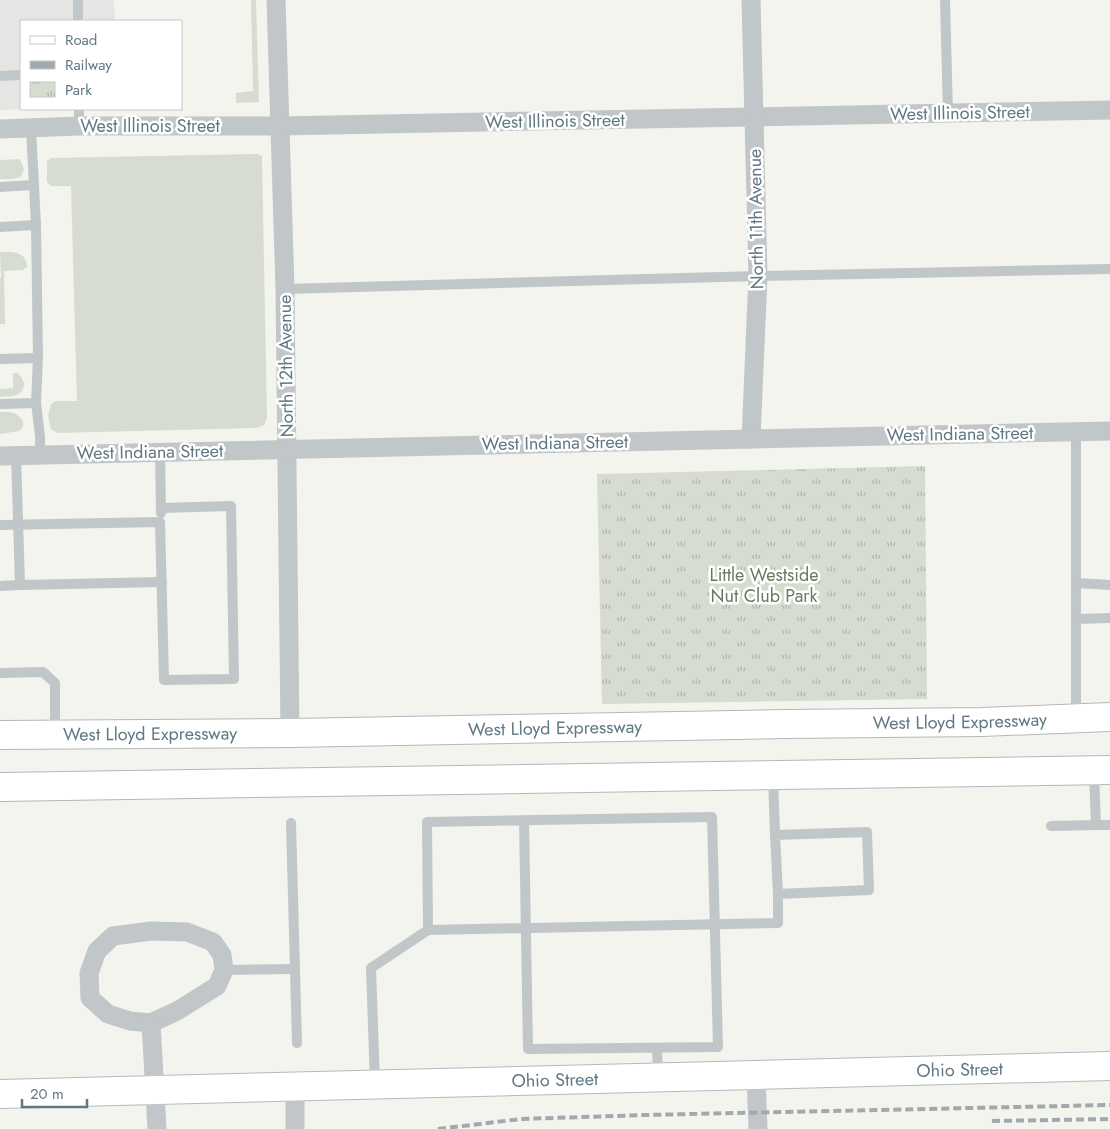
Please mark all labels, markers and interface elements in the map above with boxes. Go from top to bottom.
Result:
legend [20,20,182,110]
text: Road [65,29,97,51]
text: Railway [65,54,112,76]
text: Park [65,79,92,101]
street label: West Illinois Street [890,99,1031,127]
street label: West Illinois Street [485,107,626,135]
street label: West Illinois Street [80,113,220,139]
street label: North 11th Avenue [742,149,770,289]
street label: North 12th Avenue [272,294,300,438]
street label: West Indiana Street [887,420,1034,448]
street label: West Indiana Street [482,429,629,457]
street label: West Indiana Street [77,438,224,466]
park label: Little Westside Nut Club Park [710,562,818,609]
street label: West Lloyd Expressway [873,706,1048,736]
street label: West Lloyd Expressway [468,714,642,743]
street label: West Lloyd Expressway [63,720,237,748]
street label: Ohio Street [916,1056,1004,1084]
street label: Ohio Street [511,1066,599,1094]
scale bar [22,1076,88,1108]
text: 20 m [30,1083,64,1105]

